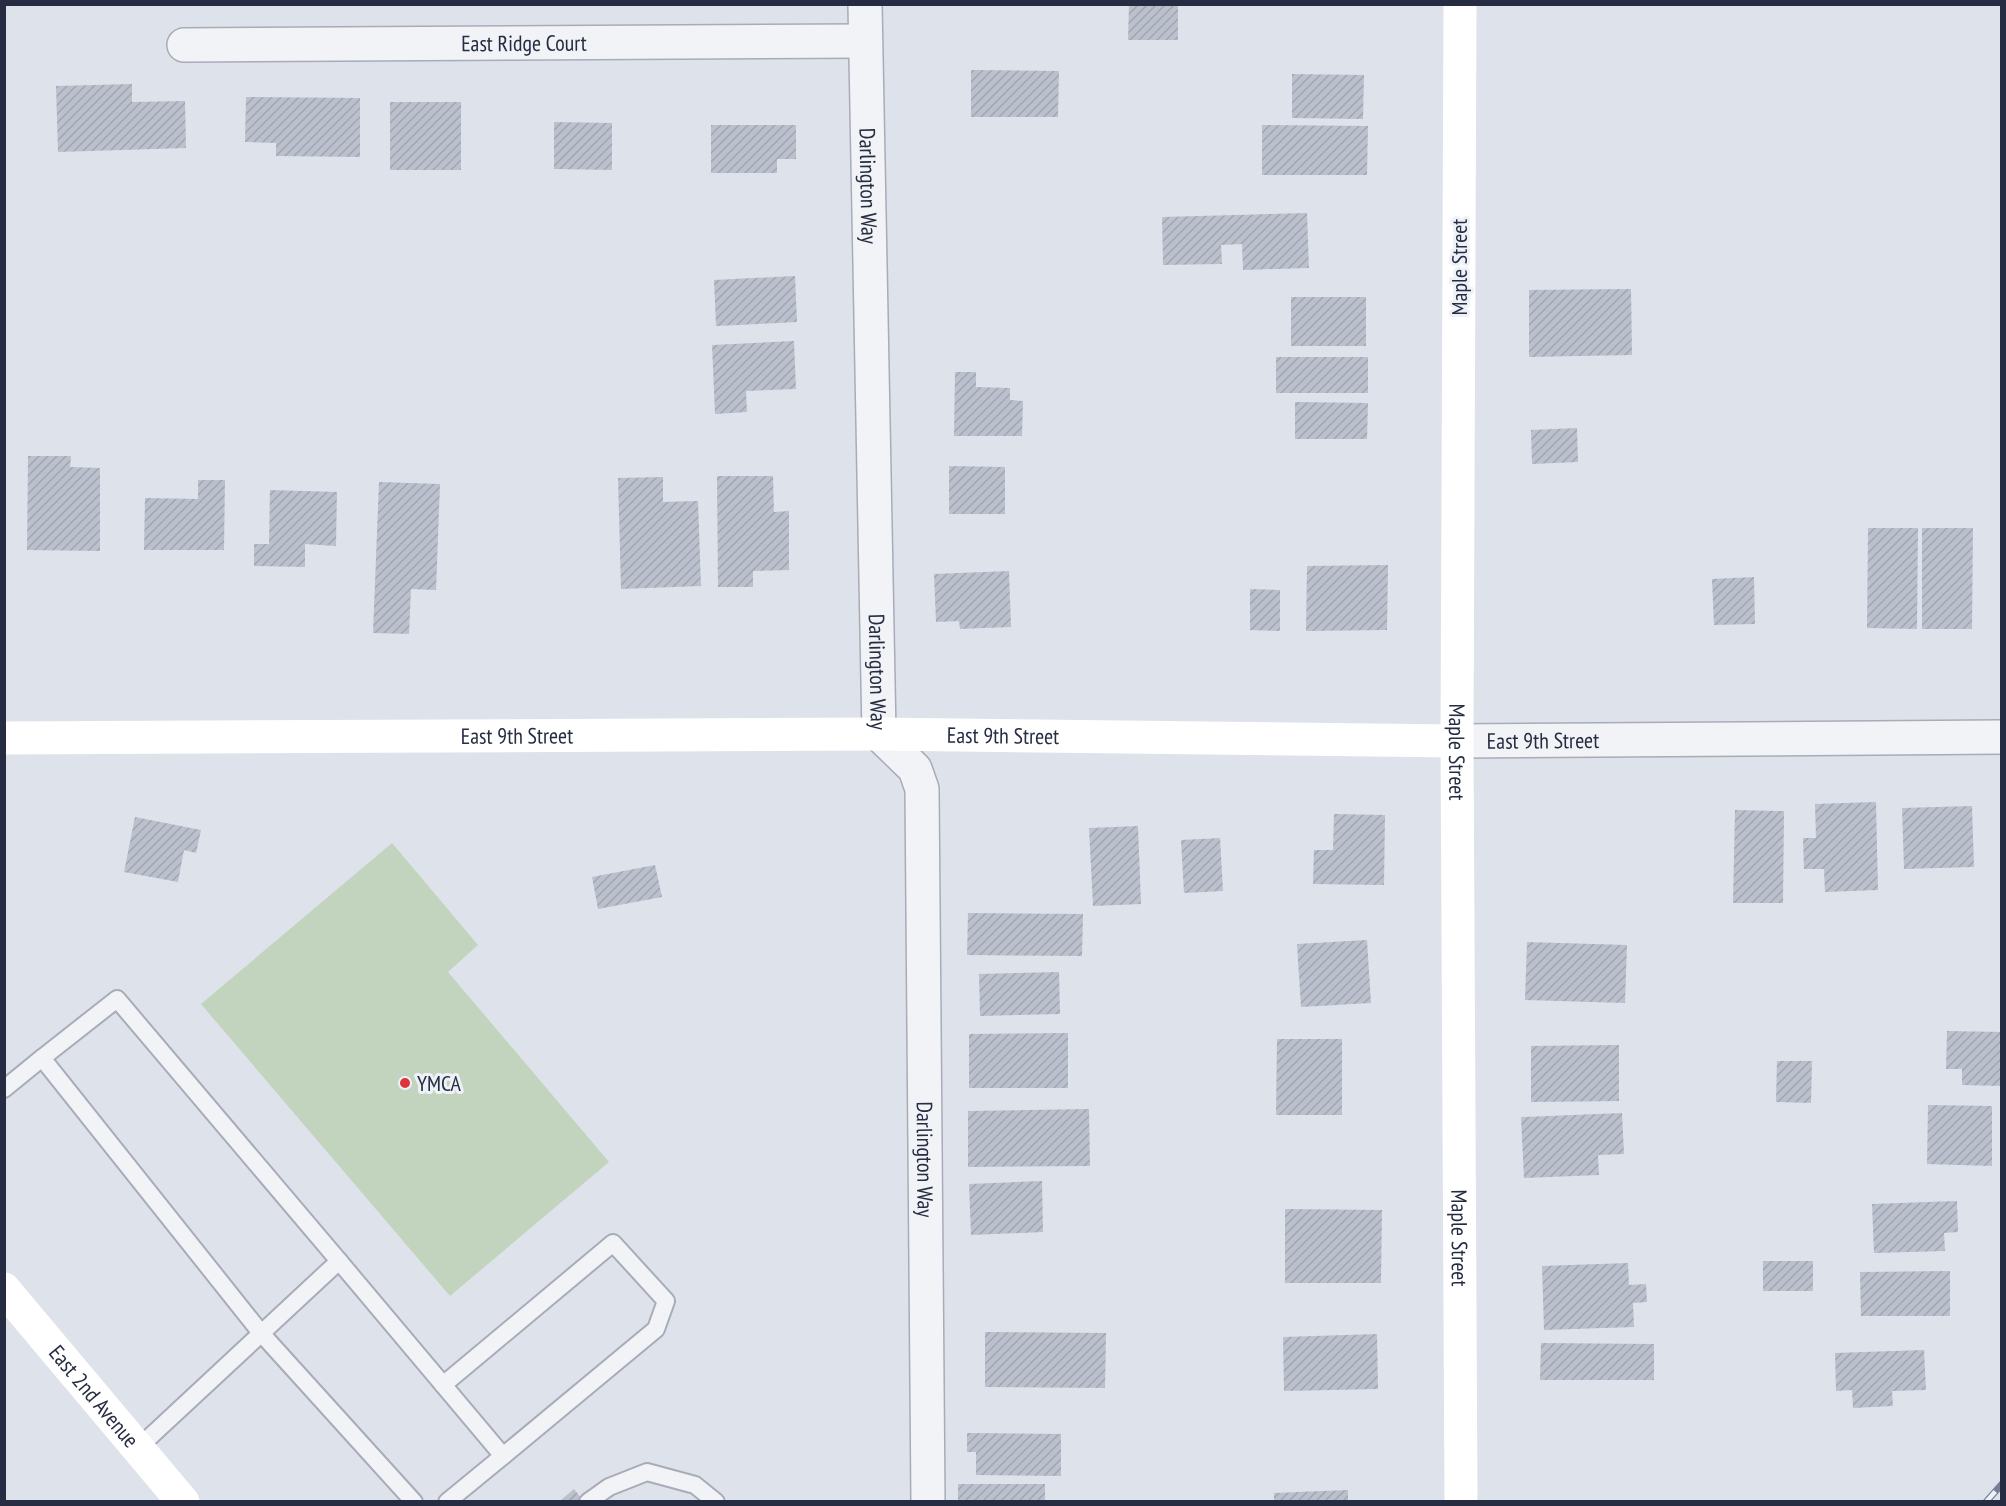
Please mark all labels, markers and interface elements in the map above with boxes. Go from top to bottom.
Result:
street label: East Ridge Court [461,29,587,57]
street label: Darlington Way [853,128,884,245]
street label: Maple Street [1445,219,1473,315]
street label: Darlington Way [863,614,893,731]
street label: Maple Street [1443,703,1471,801]
street label: East 9th Street [461,721,573,750]
street label: East 9th Street [947,721,1059,750]
street label: East 9th Street [1487,726,1599,755]
place label: YMCA [417,1069,462,1097]
marker: YMCA [398,1076,412,1090]
street label: Darlington Way [911,1101,940,1218]
street label: Maple Street [1445,1189,1474,1287]
street label: East 2nd Avenue [43,1339,145,1453]

